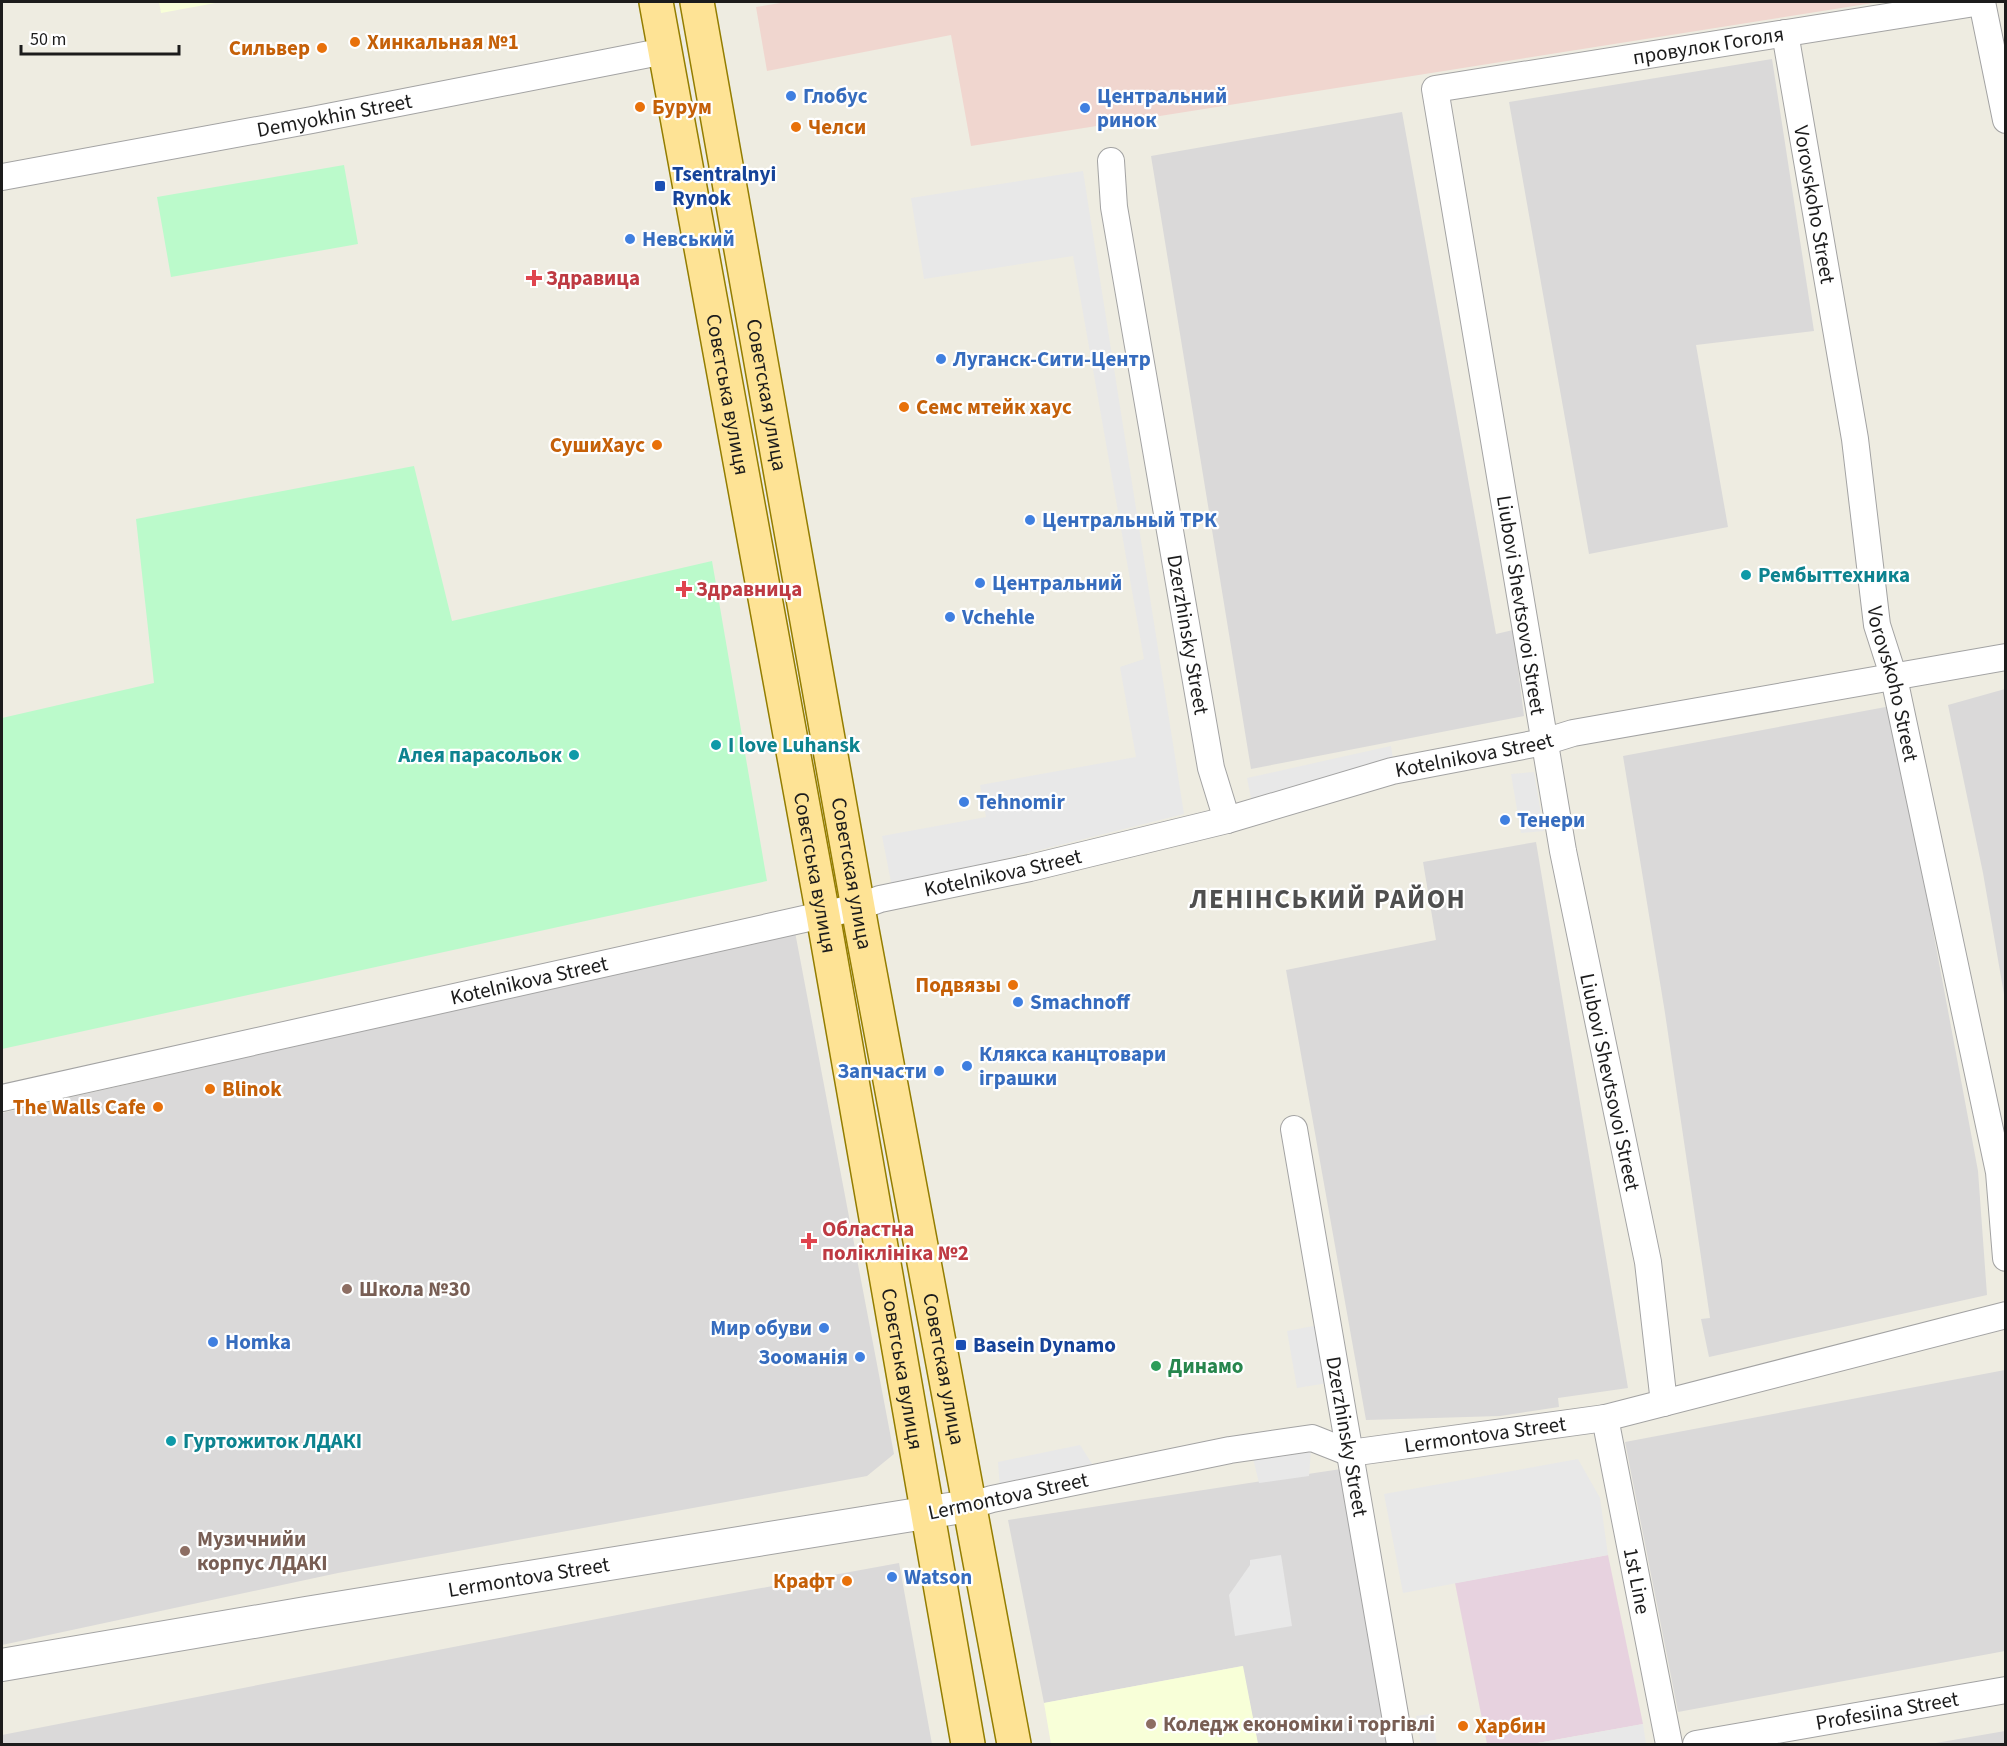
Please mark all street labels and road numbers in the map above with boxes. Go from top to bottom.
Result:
street label: провулок Гоголя [1630,19,1786,72]
street label: Demyokhin Street [254,86,414,145]
street label: Vorovskoho Street [1786,123,1843,286]
street label: Совєтська вулиця [698,311,757,478]
street label: Советская улица [739,316,795,473]
street label: Liubovi Shevtsovoi Street [1489,493,1553,717]
street label: Dzerzhinsky Street [1159,552,1217,717]
street label: Vorovskoho Street [1860,604,1926,764]
street label: Kotelnikova Street [1392,725,1557,785]
street label: Совєтська вулиця [786,789,844,956]
street label: Советская улица [824,795,880,952]
street label: Kotelnikova Street [921,841,1085,905]
street label: Kotelnikova Street [447,948,611,1013]
street label: Liubovi Shevtsovoi Street [1572,970,1648,1194]
street label: Совєтська вулиця [874,1286,931,1452]
street label: Советская улица [915,1290,973,1447]
street label: Dzerzhinsky Street [1318,1354,1376,1519]
street label: Lermontova Street [1402,1409,1568,1460]
street label: Lermontova Street [925,1464,1091,1528]
street label: 1st Line [1616,1545,1658,1617]
street label: Lermontova Street [446,1549,612,1605]
street label: Profesiina Street [1813,1684,1961,1738]

